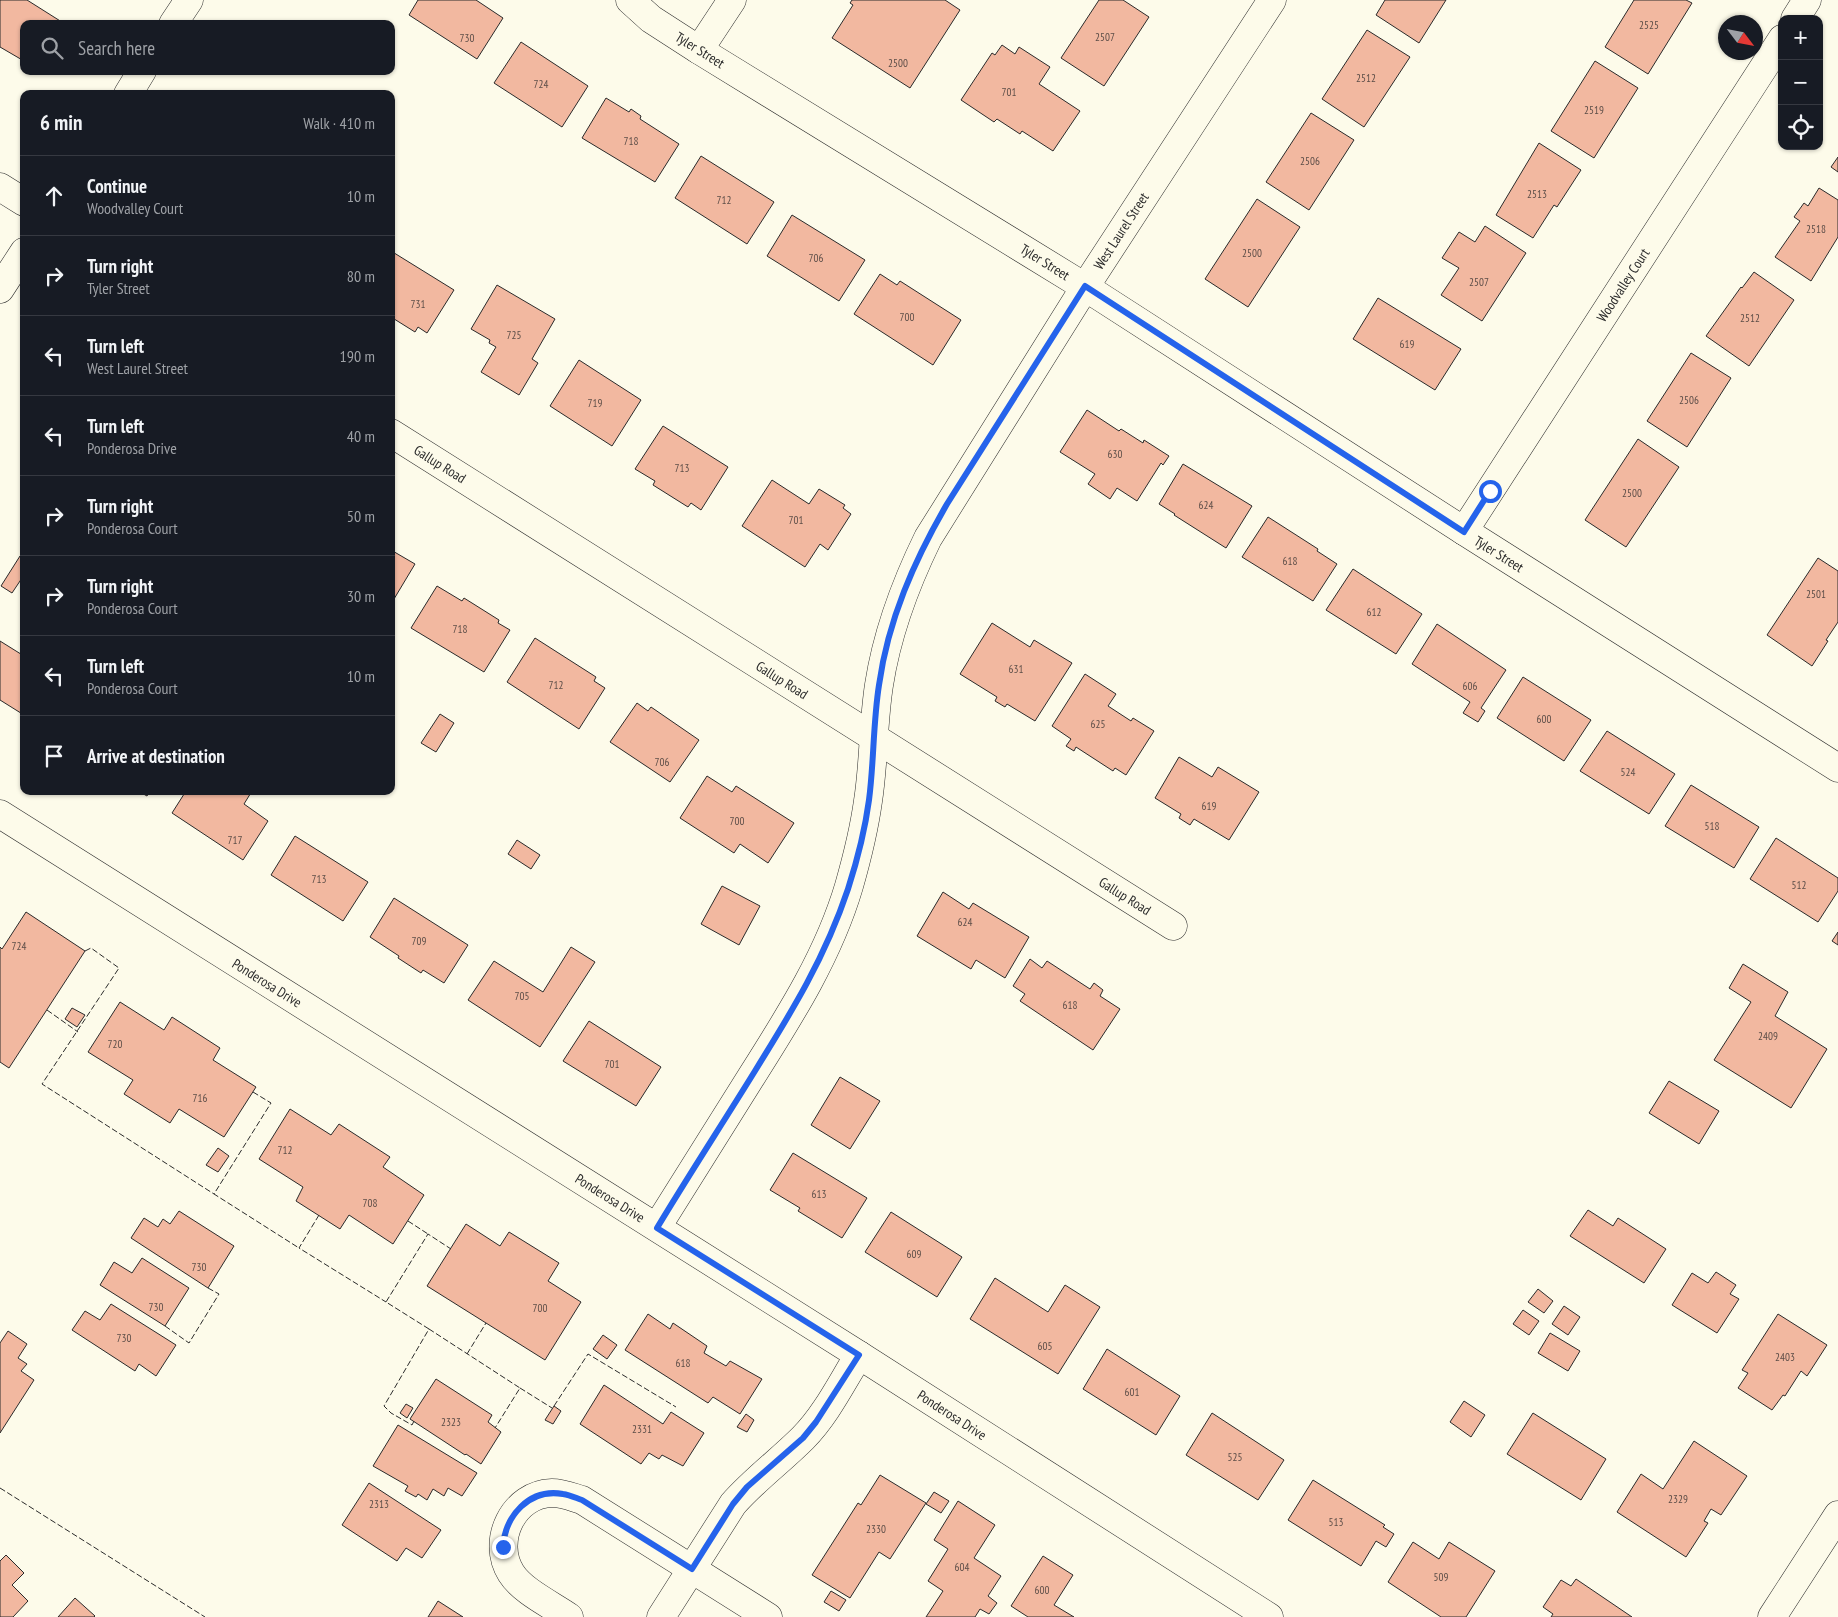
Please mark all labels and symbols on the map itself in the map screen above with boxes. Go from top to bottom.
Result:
north arrow [1718,15,1763,60]
house number: 2525 [1639,18,1659,32]
street label: Tyler Street [672,28,728,72]
house number: 2507 [1095,30,1115,44]
house number: 730 [460,31,474,45]
house number: 2500 [888,56,908,70]
house number: 2512 [1356,71,1376,85]
house number: 724 [534,77,548,91]
house number: 701 [1002,85,1016,99]
house number: 2519 [1584,103,1604,117]
house number: 718 [624,134,638,148]
house number: 2506 [1300,154,1320,168]
house number: 2513 [1527,187,1547,201]
street label: West Laurel Street [1089,189,1153,273]
house number: 712 [717,193,731,207]
house number: 2518 [1806,222,1826,236]
street label: Tyler Street [1017,240,1073,284]
street label: Woodvalley Court [1593,245,1654,325]
house number: 2500 [1242,246,1262,260]
house number: 706 [809,251,823,265]
house number: 2507 [1469,275,1489,289]
house number: 731 [411,297,425,311]
house number: 700 [900,310,914,324]
house number: 2512 [1740,311,1760,325]
house number: 725 [507,328,521,342]
house number: 619 [1400,337,1414,351]
house number: 2506 [1679,393,1699,407]
house number: 719 [588,396,602,410]
street label: Gallup Road [411,441,469,487]
house number: 630 [1108,447,1122,461]
house number: 713 [675,461,689,475]
route start [1479,480,1502,503]
house number: 2500 [1622,486,1642,500]
house number: 624 [1199,498,1213,512]
house number: 701 [789,513,803,527]
street label: Tyler Street [1471,532,1527,576]
house number: 618 [1283,554,1297,568]
house number: 2501 [1806,587,1826,601]
house number: 612 [1367,605,1381,619]
house number: 718 [453,622,467,636]
street label: Gallup Road [753,657,811,703]
house number: 631 [1009,662,1023,676]
house number: 712 [549,678,563,692]
house number: 606 [1463,679,1477,693]
house number: 600 [1537,712,1551,726]
house number: 625 [1091,717,1105,731]
house number: 706 [655,755,669,769]
house number: 524 [1621,765,1635,779]
house number: 619 [1202,799,1216,813]
house number: 700 [730,814,744,828]
house number: 518 [1705,819,1719,833]
house number: 717 [228,833,242,847]
house number: 713 [312,872,326,886]
street label: Gallup Road [1096,873,1154,919]
house number: 512 [1792,878,1806,892]
house number: 624 [958,915,972,929]
house number: 709 [412,934,426,948]
house number: 724 [12,939,26,953]
street label: Ponderosa Drive [229,955,305,1012]
house number: 705 [515,989,529,1003]
house number: 618 [1063,998,1077,1012]
house number: 2409 [1758,1029,1778,1043]
house number: 720 [108,1037,122,1051]
house number: 701 [605,1057,619,1071]
house number: 716 [193,1091,207,1105]
house number: 712 [278,1143,292,1157]
street label: Ponderosa Drive [572,1170,648,1227]
house number: 613 [812,1187,826,1201]
house number: 708 [363,1196,377,1210]
house number: 609 [907,1247,921,1261]
house number: 730 [192,1260,206,1274]
house number: 730 [149,1300,163,1314]
house number: 700 [533,1301,547,1315]
house number: 730 [117,1331,131,1345]
house number: 605 [1038,1339,1052,1353]
house number: 2403 [1775,1350,1795,1364]
house number: 618 [676,1356,690,1370]
house number: 601 [1125,1385,1139,1399]
street label: Ponderosa Drive [914,1386,990,1444]
house number: 2323 [441,1415,461,1429]
house number: 2331 [632,1422,652,1436]
house number: 525 [1228,1450,1242,1464]
house number: 2329 [1668,1492,1688,1506]
house number: 2313 [369,1497,389,1511]
house number: 513 [1329,1515,1343,1529]
house number: 2330 [866,1522,886,1536]
route end [492,1536,515,1559]
house number: 604 [955,1560,969,1574]
house number: 509 [1434,1570,1448,1584]
house number: 600 [1035,1583,1049,1597]

